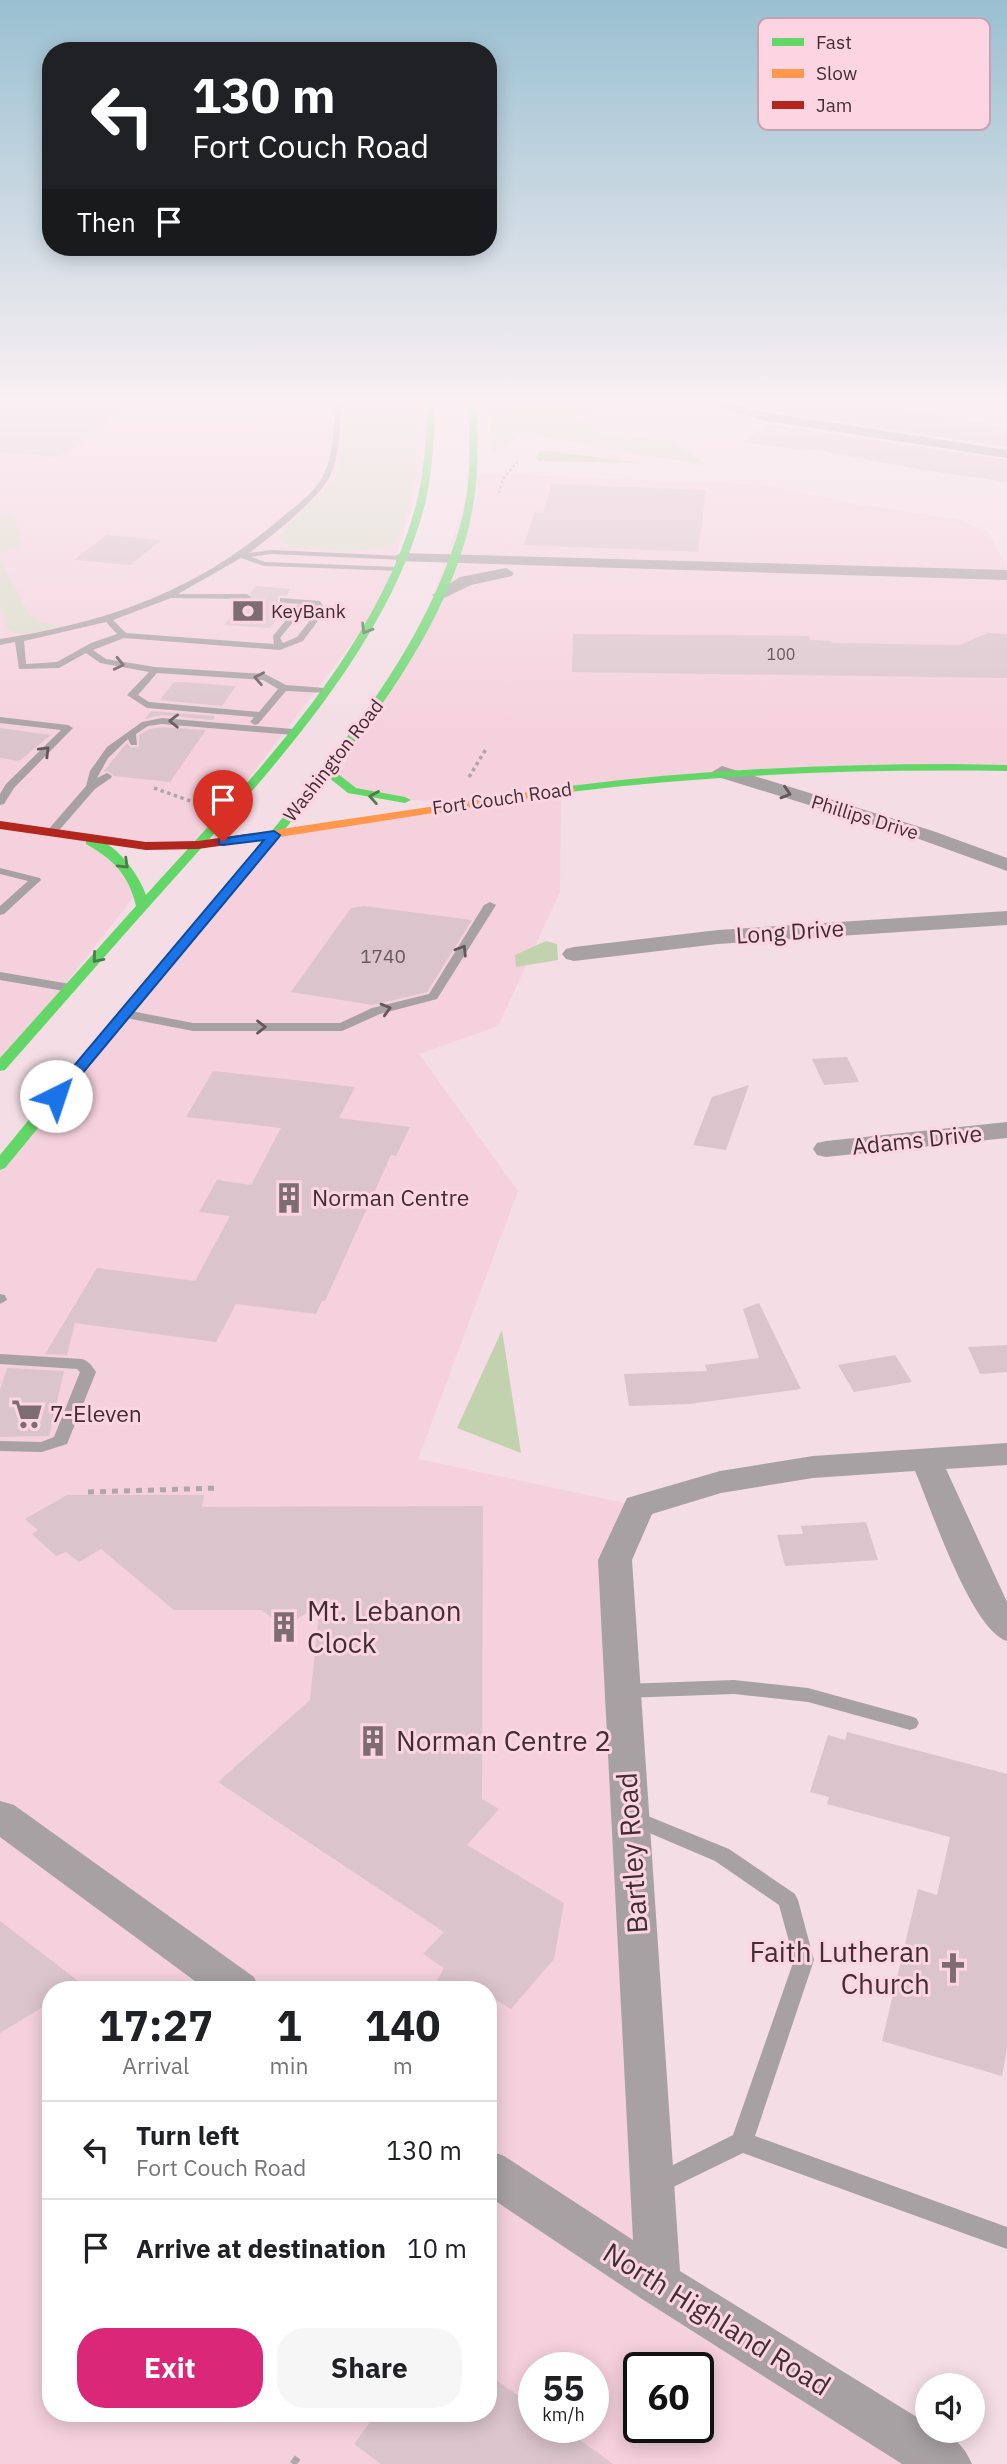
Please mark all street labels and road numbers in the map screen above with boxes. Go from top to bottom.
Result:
street label: Washington Road [278,694,388,826]
street label: Fort Couch Road [431,776,573,820]
street label: Phillips Drive [808,789,922,845]
street label: Long Drive [735,912,845,950]
street label: Adams Drive [850,1117,983,1161]
street label: Bartley Road [607,1771,656,1935]
street label: North Highland Road [597,2234,838,2404]

